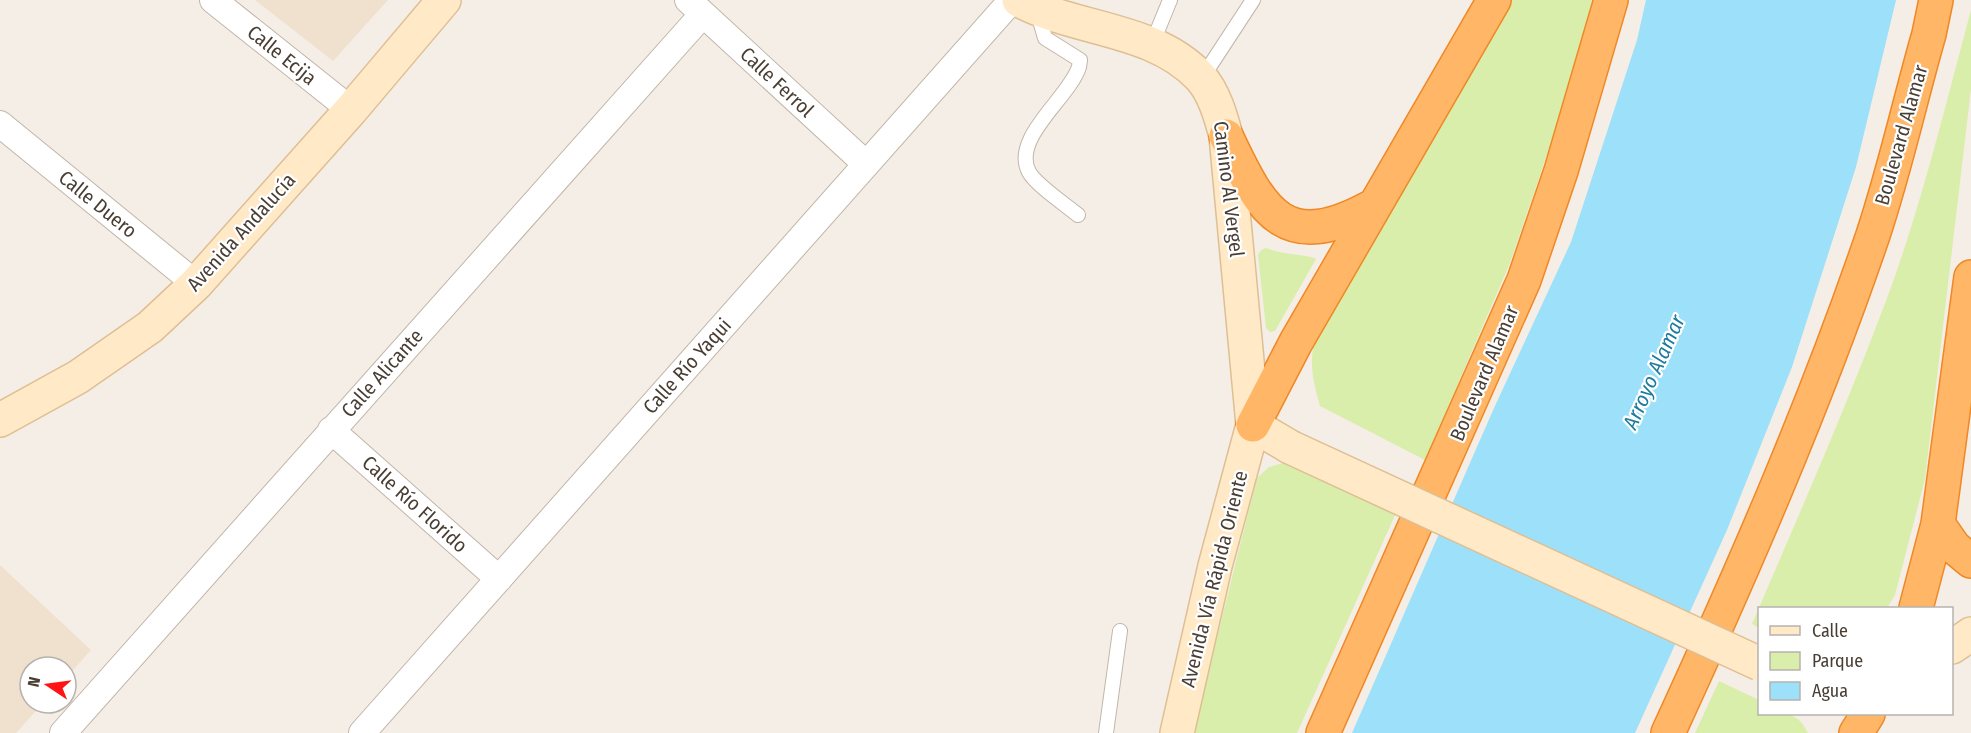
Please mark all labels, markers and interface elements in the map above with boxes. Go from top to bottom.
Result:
street label: Calle Ecija [243,20,321,90]
street label: Calle Ferrol [735,42,819,122]
street label: Boulevard Alamar [1870,62,1932,208]
street label: Camino Al Vergel [1209,120,1249,258]
street label: Calle Duero [54,165,142,243]
street label: Avenida Andalucía [182,168,300,296]
street label: Boulevard Alamar [1445,302,1523,444]
water label: Arroyo Alamar [1617,310,1691,434]
street label: Calle Río Yaqui [638,313,736,419]
street label: Calle Alicante [336,324,428,422]
street label: Calle Río Florido [357,450,473,558]
street label: Avenida Vía Rápida Oriente [1175,468,1253,690]
legend [1758,607,1953,715]
text: Calle [1812,620,1848,642]
text: Parque [1812,650,1863,672]
north arrow [18,655,78,715]
text: N [24,675,44,689]
text: Agua [1812,680,1848,702]

